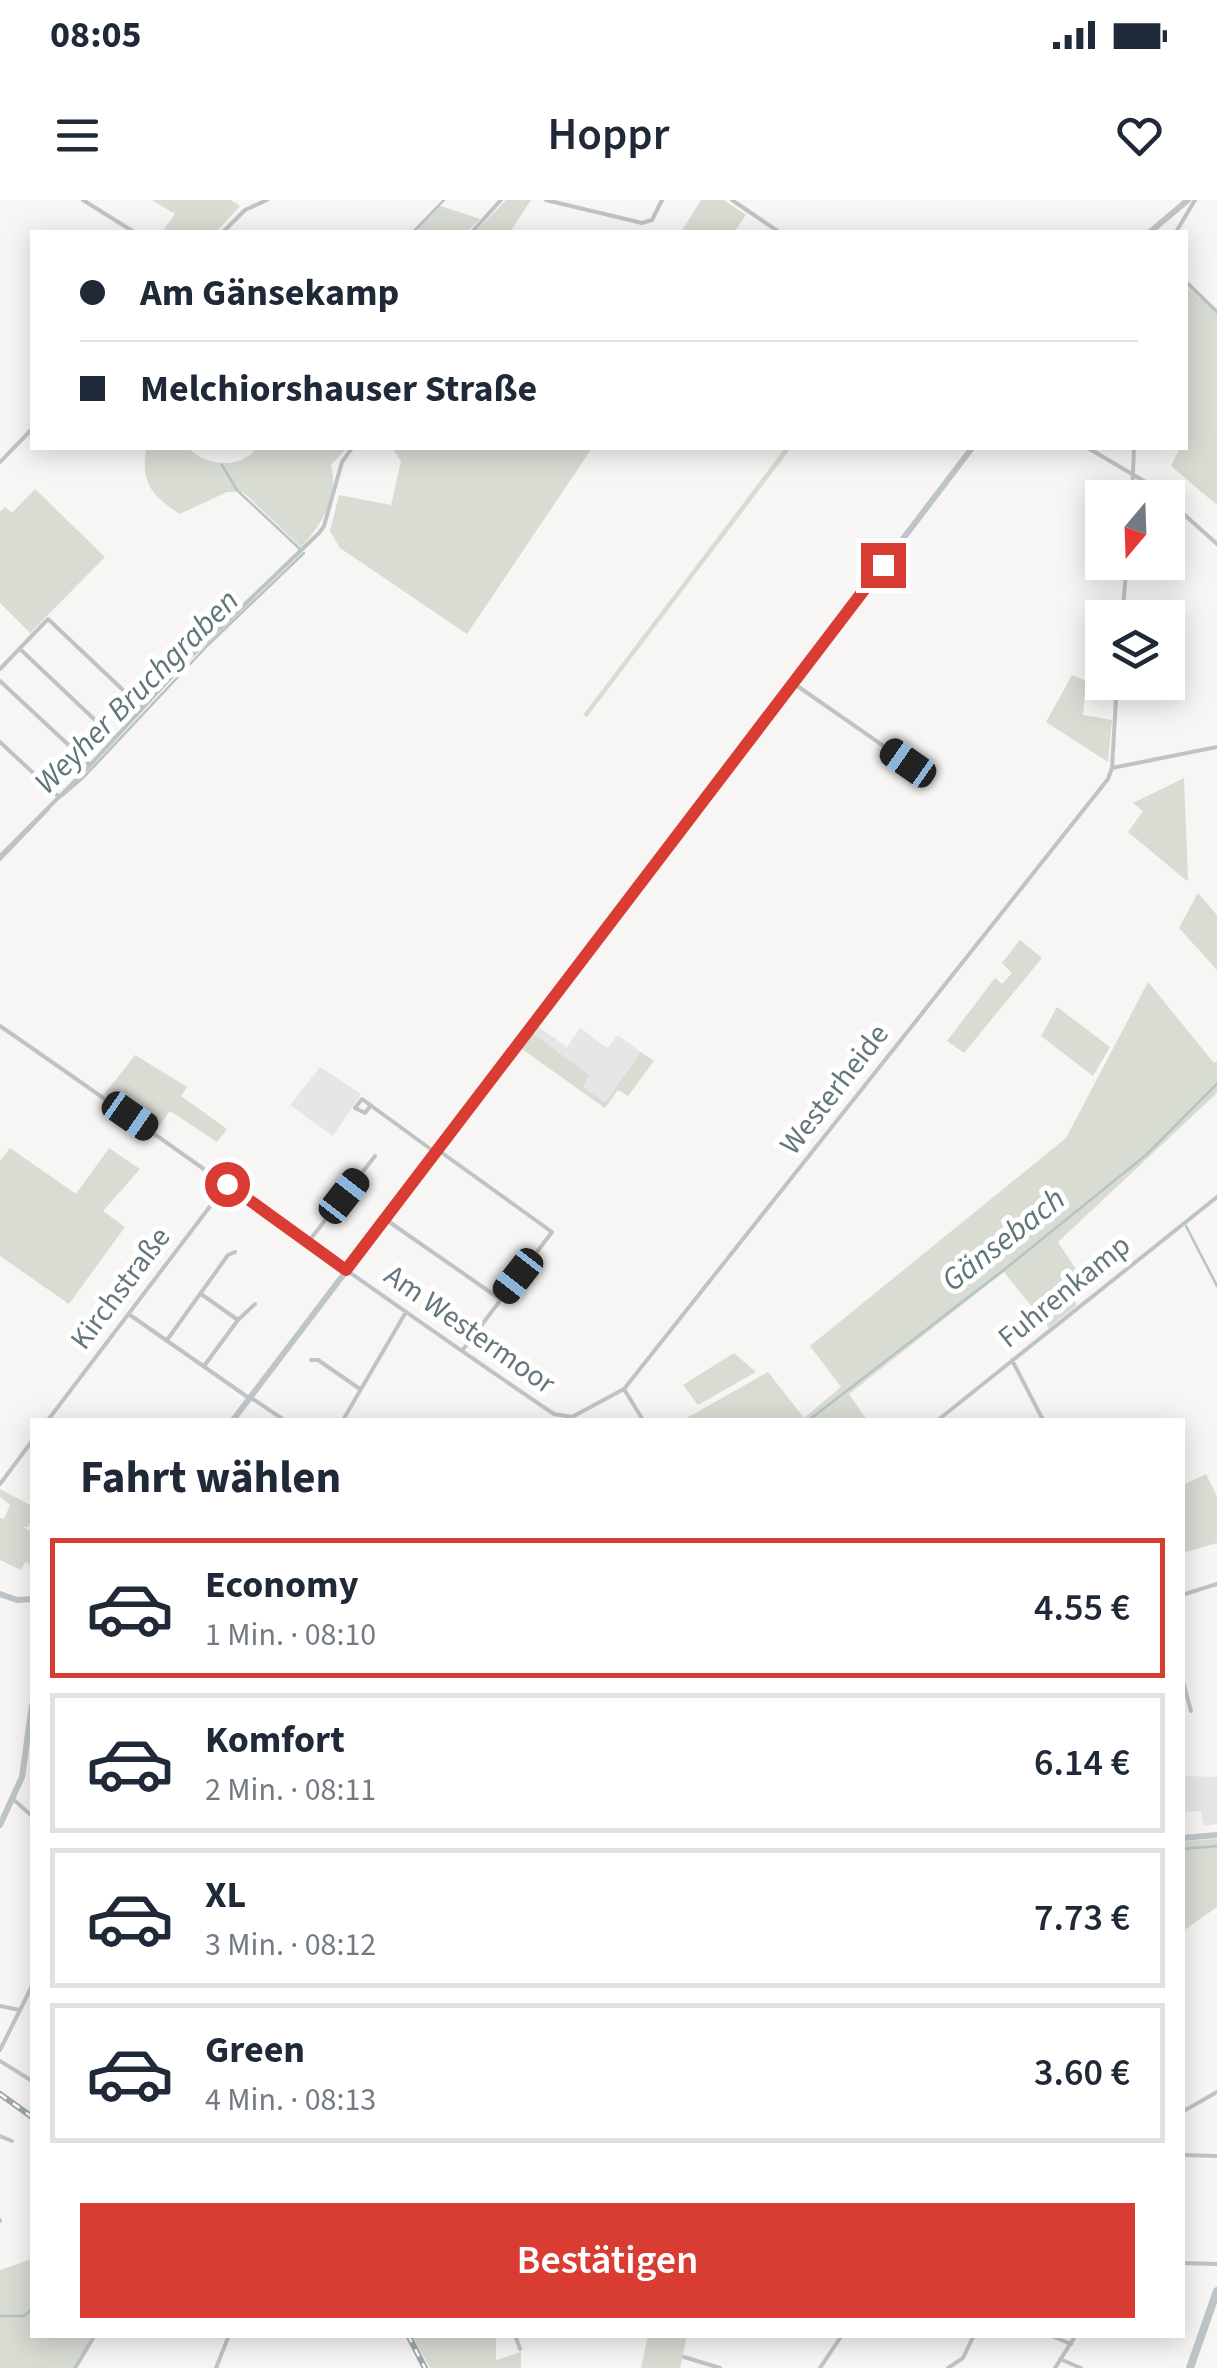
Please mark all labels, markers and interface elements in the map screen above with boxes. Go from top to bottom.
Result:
text: 08:05 [50,8,142,62]
text: Hoppr [547,103,670,167]
icon: menu [50,108,105,163]
icon: heart [1112,108,1167,163]
text: Am Gänsekamp [140,266,399,320]
text: Melchiorshauser Straße [140,362,537,416]
north arrow [1085,480,1185,580]
map controls [1085,480,1185,700]
route end [861,543,906,588]
water label: Weyher Bruchgraben [24,579,250,805]
button: layers [1085,600,1185,700]
car [875,734,941,792]
street label: Westerheide [770,1015,899,1164]
car [97,1087,163,1145]
route start [205,1162,250,1207]
car [314,1163,374,1229]
water label: Gänsebach [932,1177,1075,1303]
street label: Kirchstraße [60,1218,181,1359]
street label: Fuhrenkamp [989,1224,1140,1358]
car [488,1243,548,1309]
street label: Am Westermoor [375,1254,565,1405]
text: Fahrt wählen [80,1446,341,1510]
text: Economy [205,1558,358,1612]
icon: car [85,1563,175,1653]
text: 4.55 € [1034,1581,1130,1635]
text: 1 Min. · 08:10 [205,1612,376,1658]
text: Komfort [205,1713,345,1767]
icon: car [85,1718,175,1808]
text: 6.14 € [1034,1736,1130,1790]
text: 2 Min. · 08:11 [205,1767,376,1813]
text: XL [205,1868,246,1922]
icon: car [85,1873,175,1963]
text: 7.73 € [1034,1891,1130,1945]
text: 3 Min. · 08:12 [205,1922,376,1968]
text: Green [205,2023,305,2077]
icon: car [85,2028,175,2118]
text: 3.60 € [1034,2046,1130,2100]
text: 4 Min. · 08:13 [205,2077,376,2123]
button: Bestätigen [80,2203,1135,2318]

